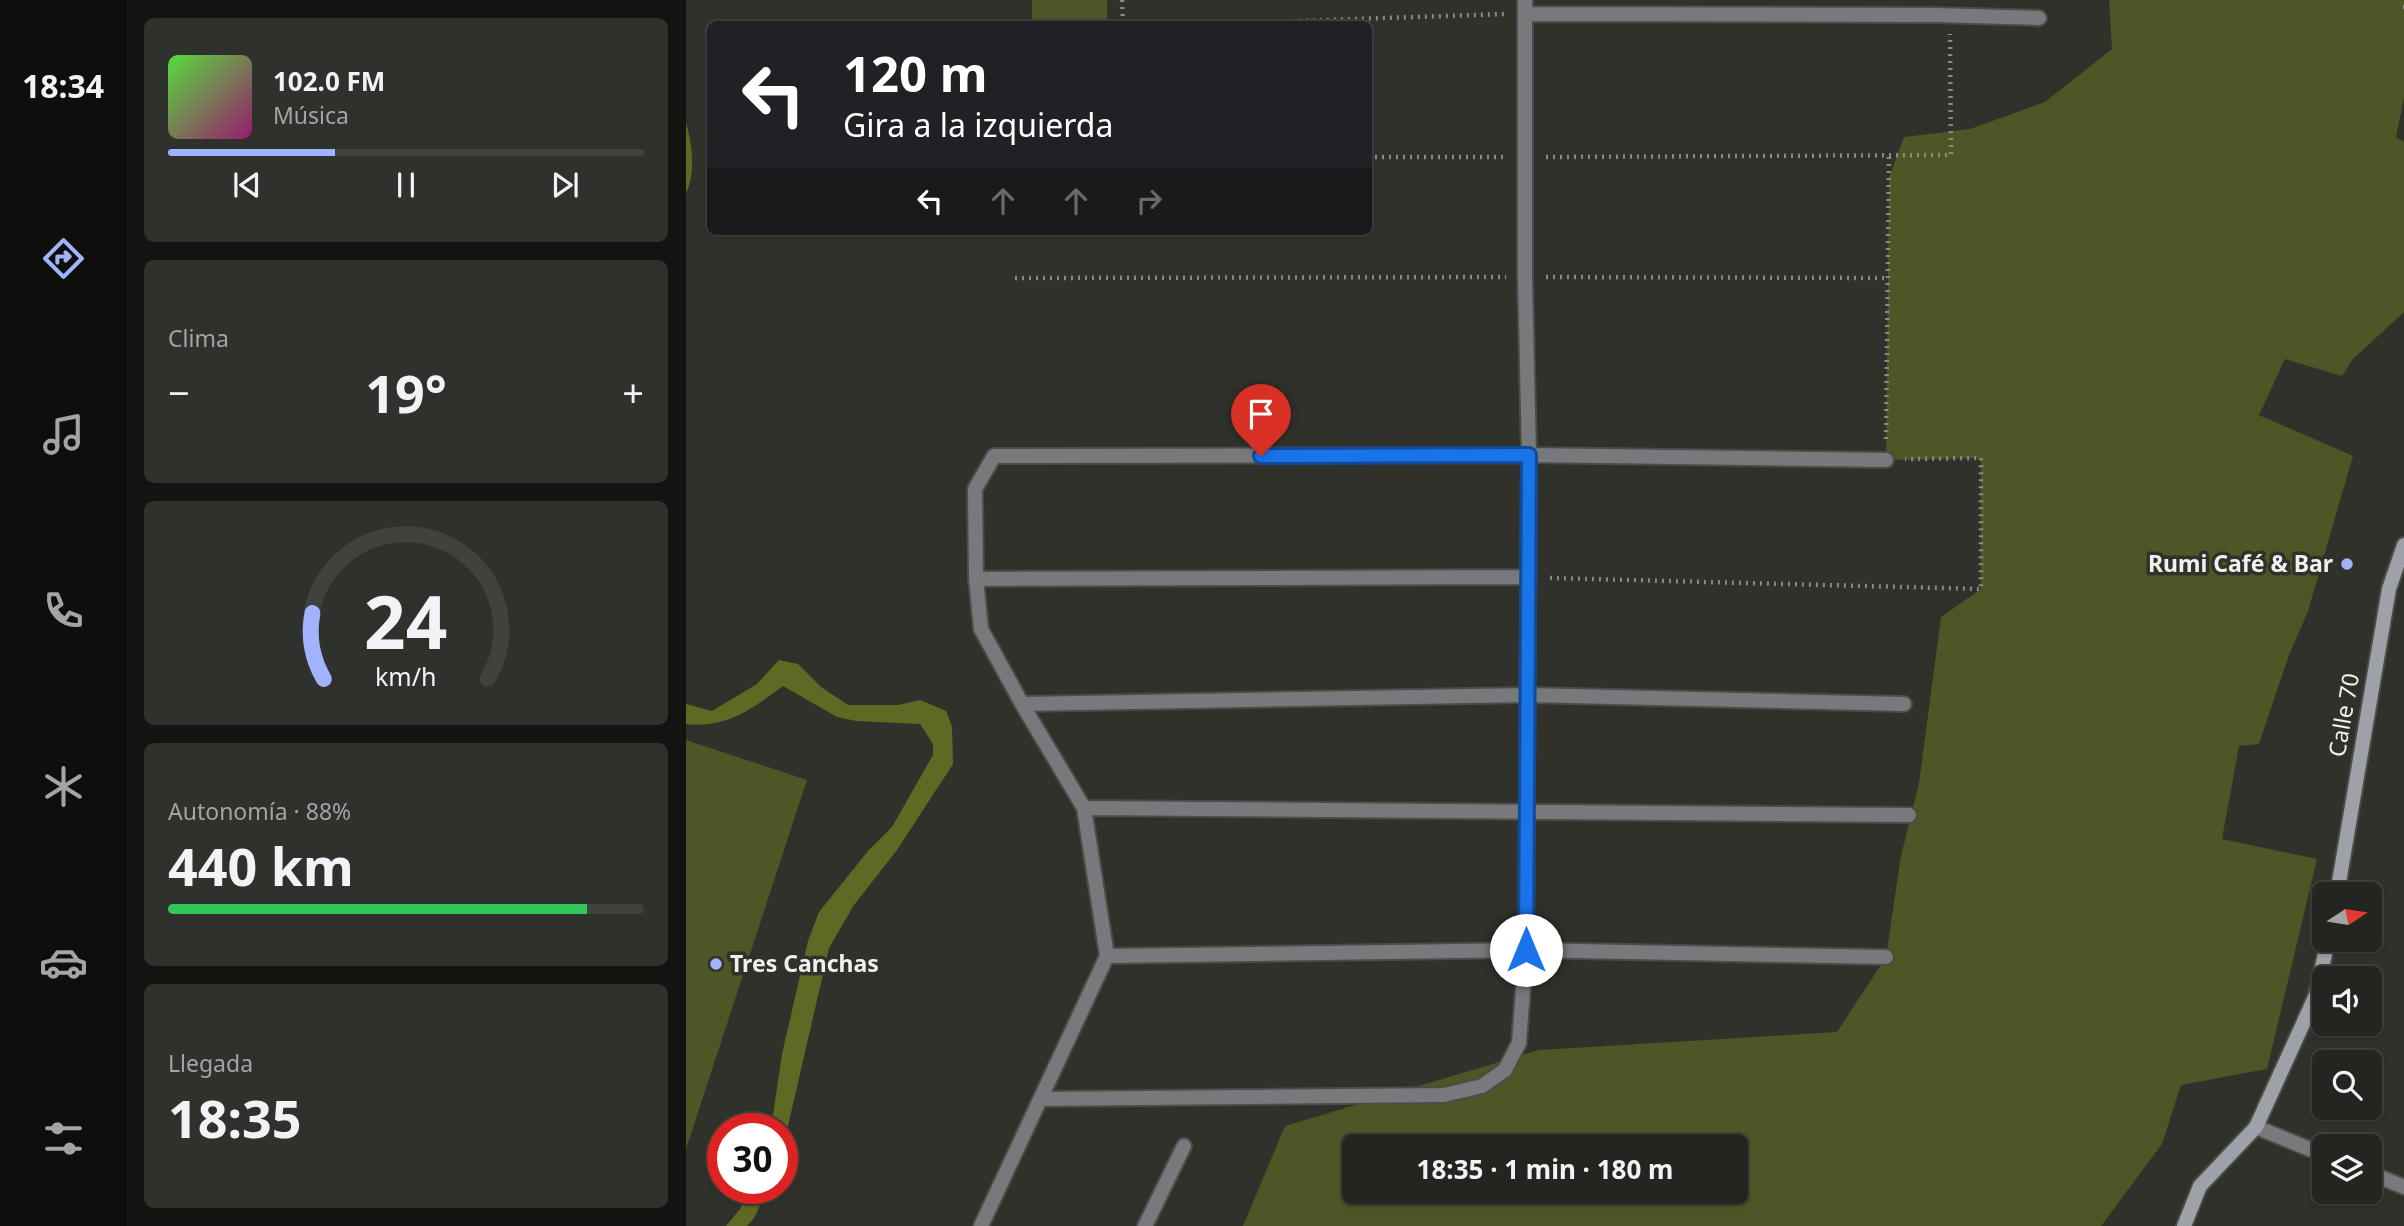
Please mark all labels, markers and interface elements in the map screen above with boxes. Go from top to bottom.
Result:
text: 120 m [843,40,988,106]
icon: left [728,49,819,140]
text: 102.0 FM [273,63,385,99]
text: 18:34 [22,64,104,107]
text: Música [273,99,349,131]
text: Gira a la izquierda [843,103,1113,146]
icon: previous [228,166,266,204]
icon: pause [387,166,425,204]
icon: next [546,166,584,204]
icon: left [911,182,949,220]
icon: ahead [984,182,1022,220]
icon: ahead [1057,182,1095,220]
icon: right [1130,182,1168,220]
icon: directions [39,234,88,283]
text: Clima [168,322,229,354]
text: 19° [365,357,447,428]
text: − [168,366,190,418]
text: + [622,366,644,418]
pin [1231,384,1291,456]
icon: arrive [1242,395,1280,433]
icon: music [39,410,88,459]
place label: Rumi Café & Bar [2148,547,2333,579]
marker: Rumi Café & Bar [2339,556,2355,572]
text: 24 [364,571,448,670]
icon: phone [39,586,88,635]
text: km/h [375,659,437,693]
street label: Calle 70 [2320,670,2366,759]
icon: climate [39,762,88,811]
text: Autonomía · 88% [168,795,351,827]
text: 440 km [168,830,354,901]
north arrow [2312,882,2382,952]
map controls [2312,882,2382,1204]
position arrow [1489,913,1563,987]
icon: car [39,938,88,987]
place label: Tres Canchas [730,947,879,979]
marker: Tres Canchas [708,956,724,972]
button: sound [2312,966,2382,1036]
text: Llegada [168,1047,253,1079]
button: search [2312,1050,2382,1120]
text: 18:35 [168,1082,302,1153]
speed limit sign: 30 [707,1113,798,1204]
icon: filters [39,1114,88,1163]
button: layers [2312,1134,2382,1204]
text: 18:35 · 1 min · 180 m [1417,1151,1673,1187]

